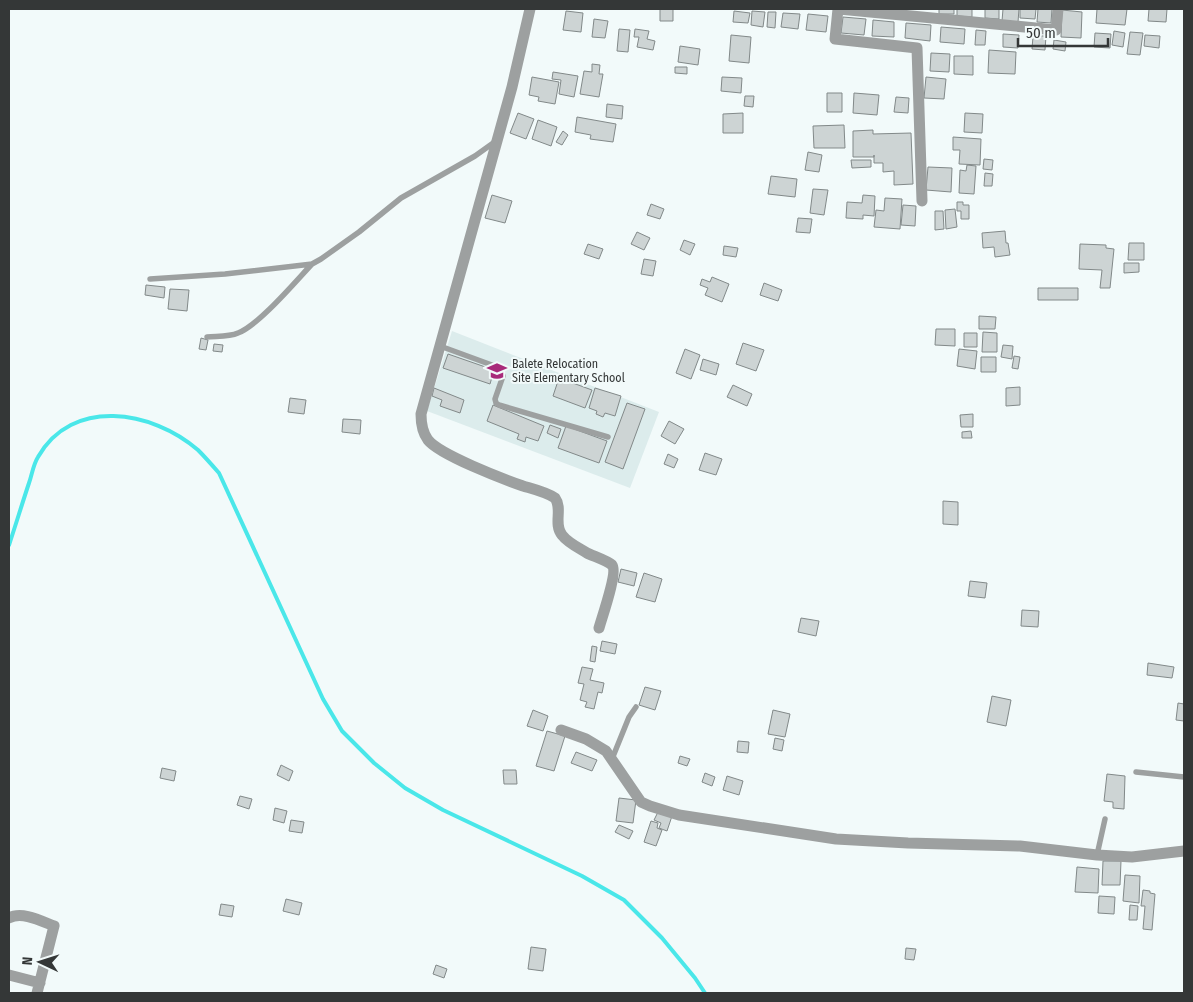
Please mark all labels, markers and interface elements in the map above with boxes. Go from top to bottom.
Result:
scale bar [1018,15,1108,47]
text: 50 m [1026,24,1056,42]
place label: Balete Relocation Site Elementary School [512,357,625,385]
school or university icon: Balete Relocation Site Elementary School [486,360,508,382]
north arrow [15,937,65,987]
text: N [19,956,36,966]

